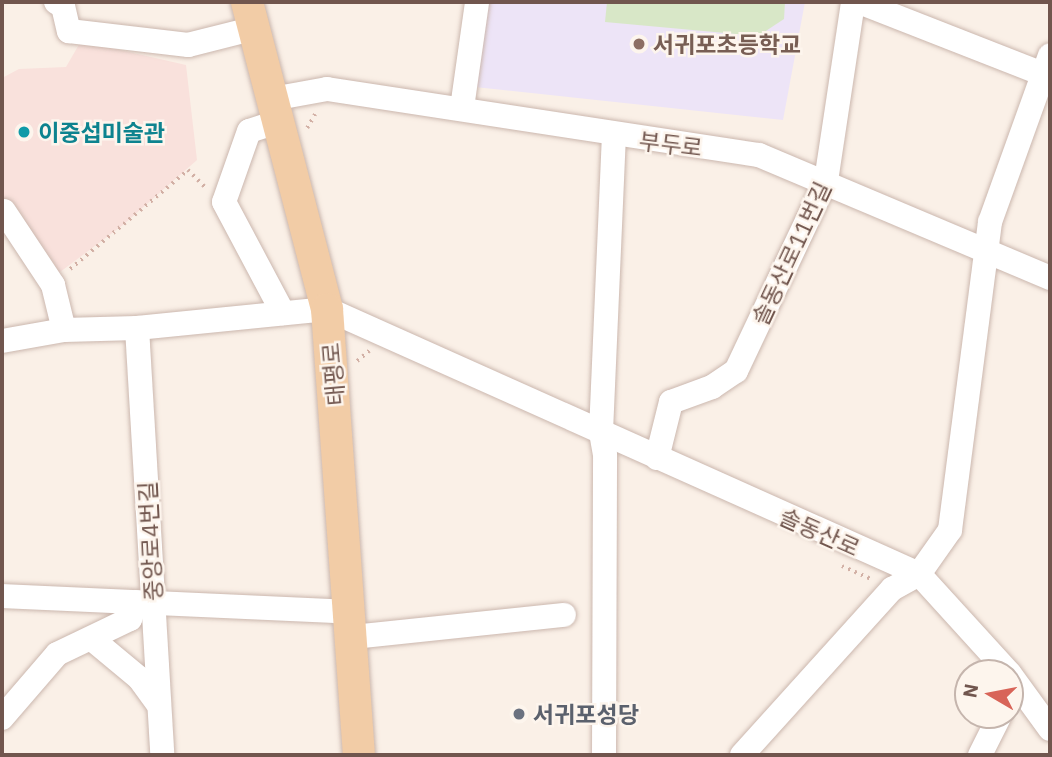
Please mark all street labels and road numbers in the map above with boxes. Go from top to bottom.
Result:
street label: 부두로 [638,126,704,162]
street label: 솔동산로11번길 [746,177,836,329]
street label: 태평로 [316,341,350,407]
street label: 중앙로4번길 [133,481,167,601]
street label: 솔동산로 [776,502,864,562]

